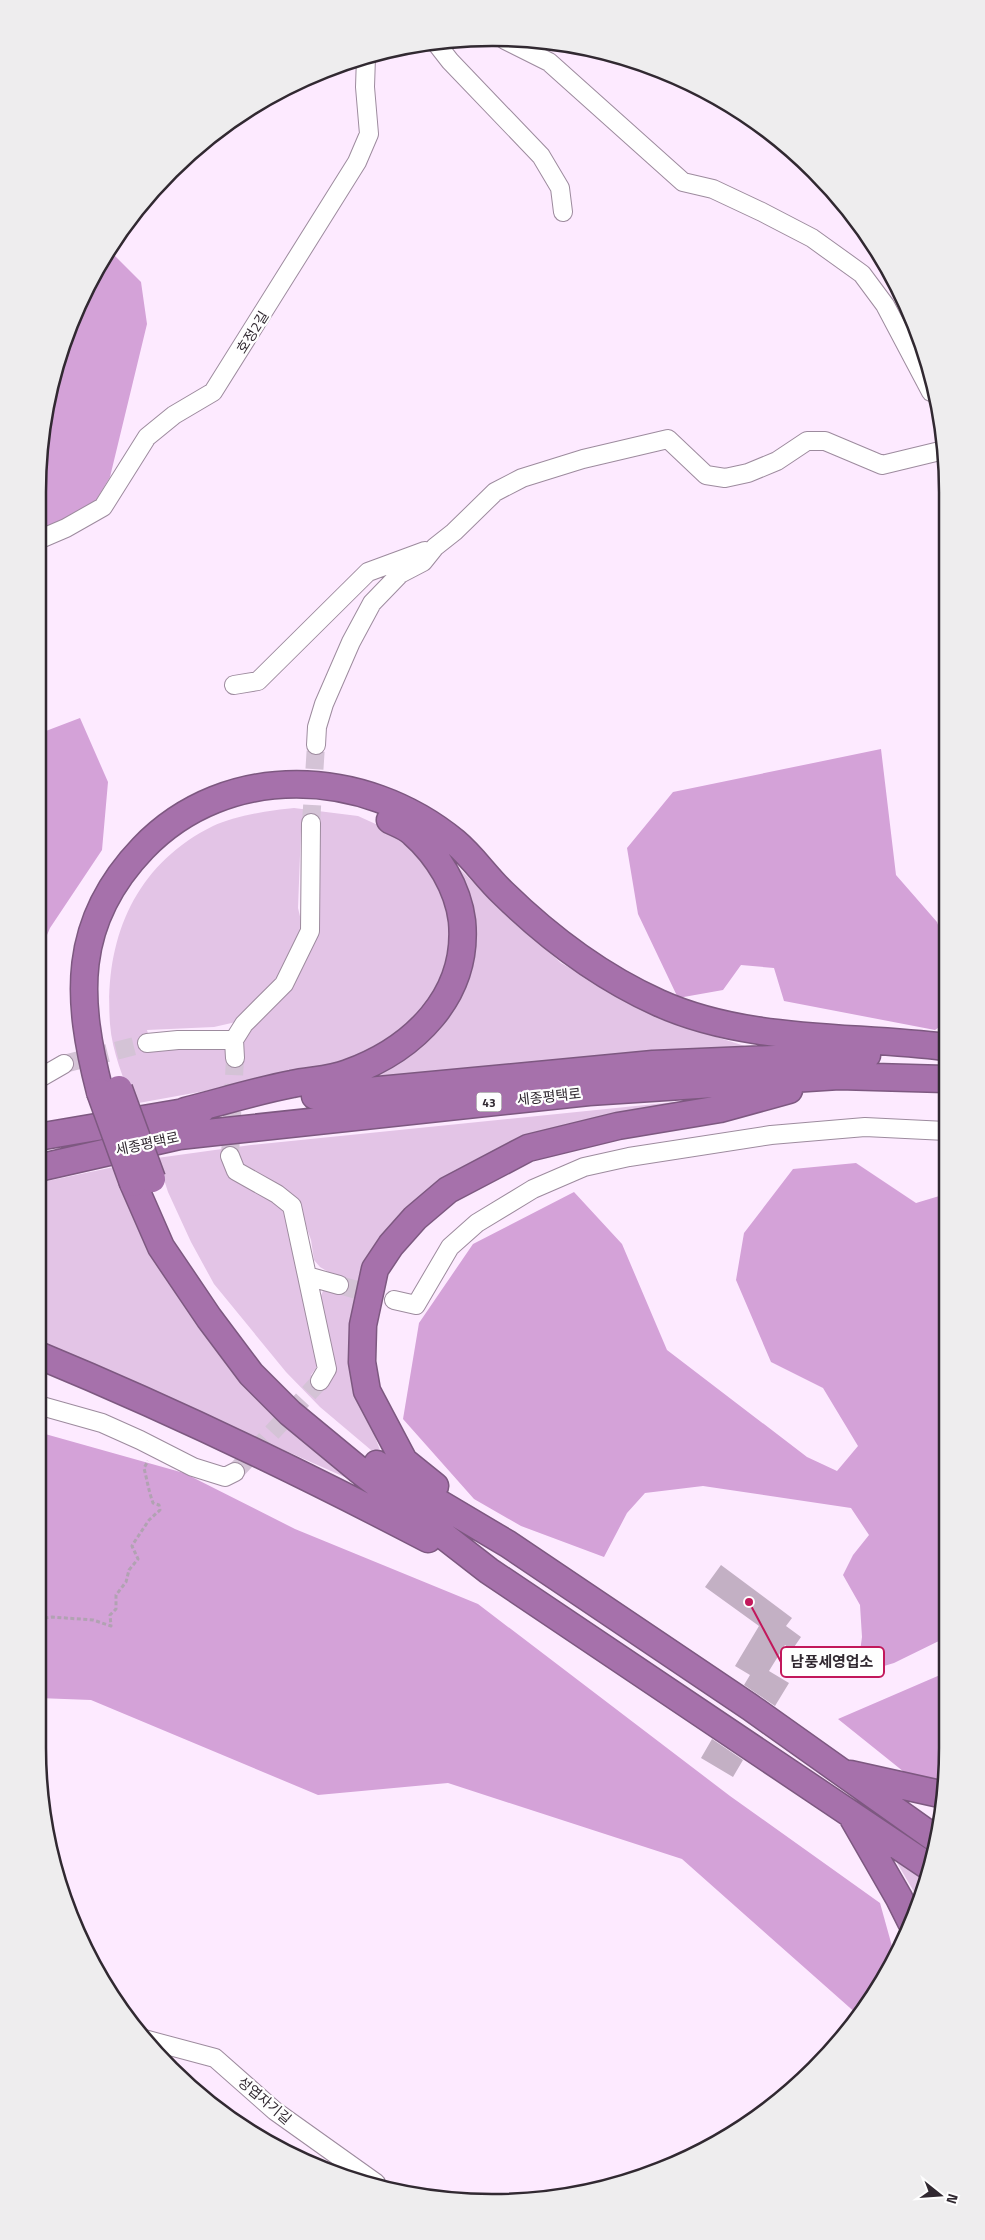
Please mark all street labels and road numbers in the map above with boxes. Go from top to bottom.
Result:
street label: 호정2길 [231,307,273,357]
street label: 세종평택로 [516,1082,582,1110]
road number: 43 [476,1092,502,1112]
street label: 세종평택로 [113,1126,181,1160]
street label: 성엽자기길 [234,2071,296,2129]

